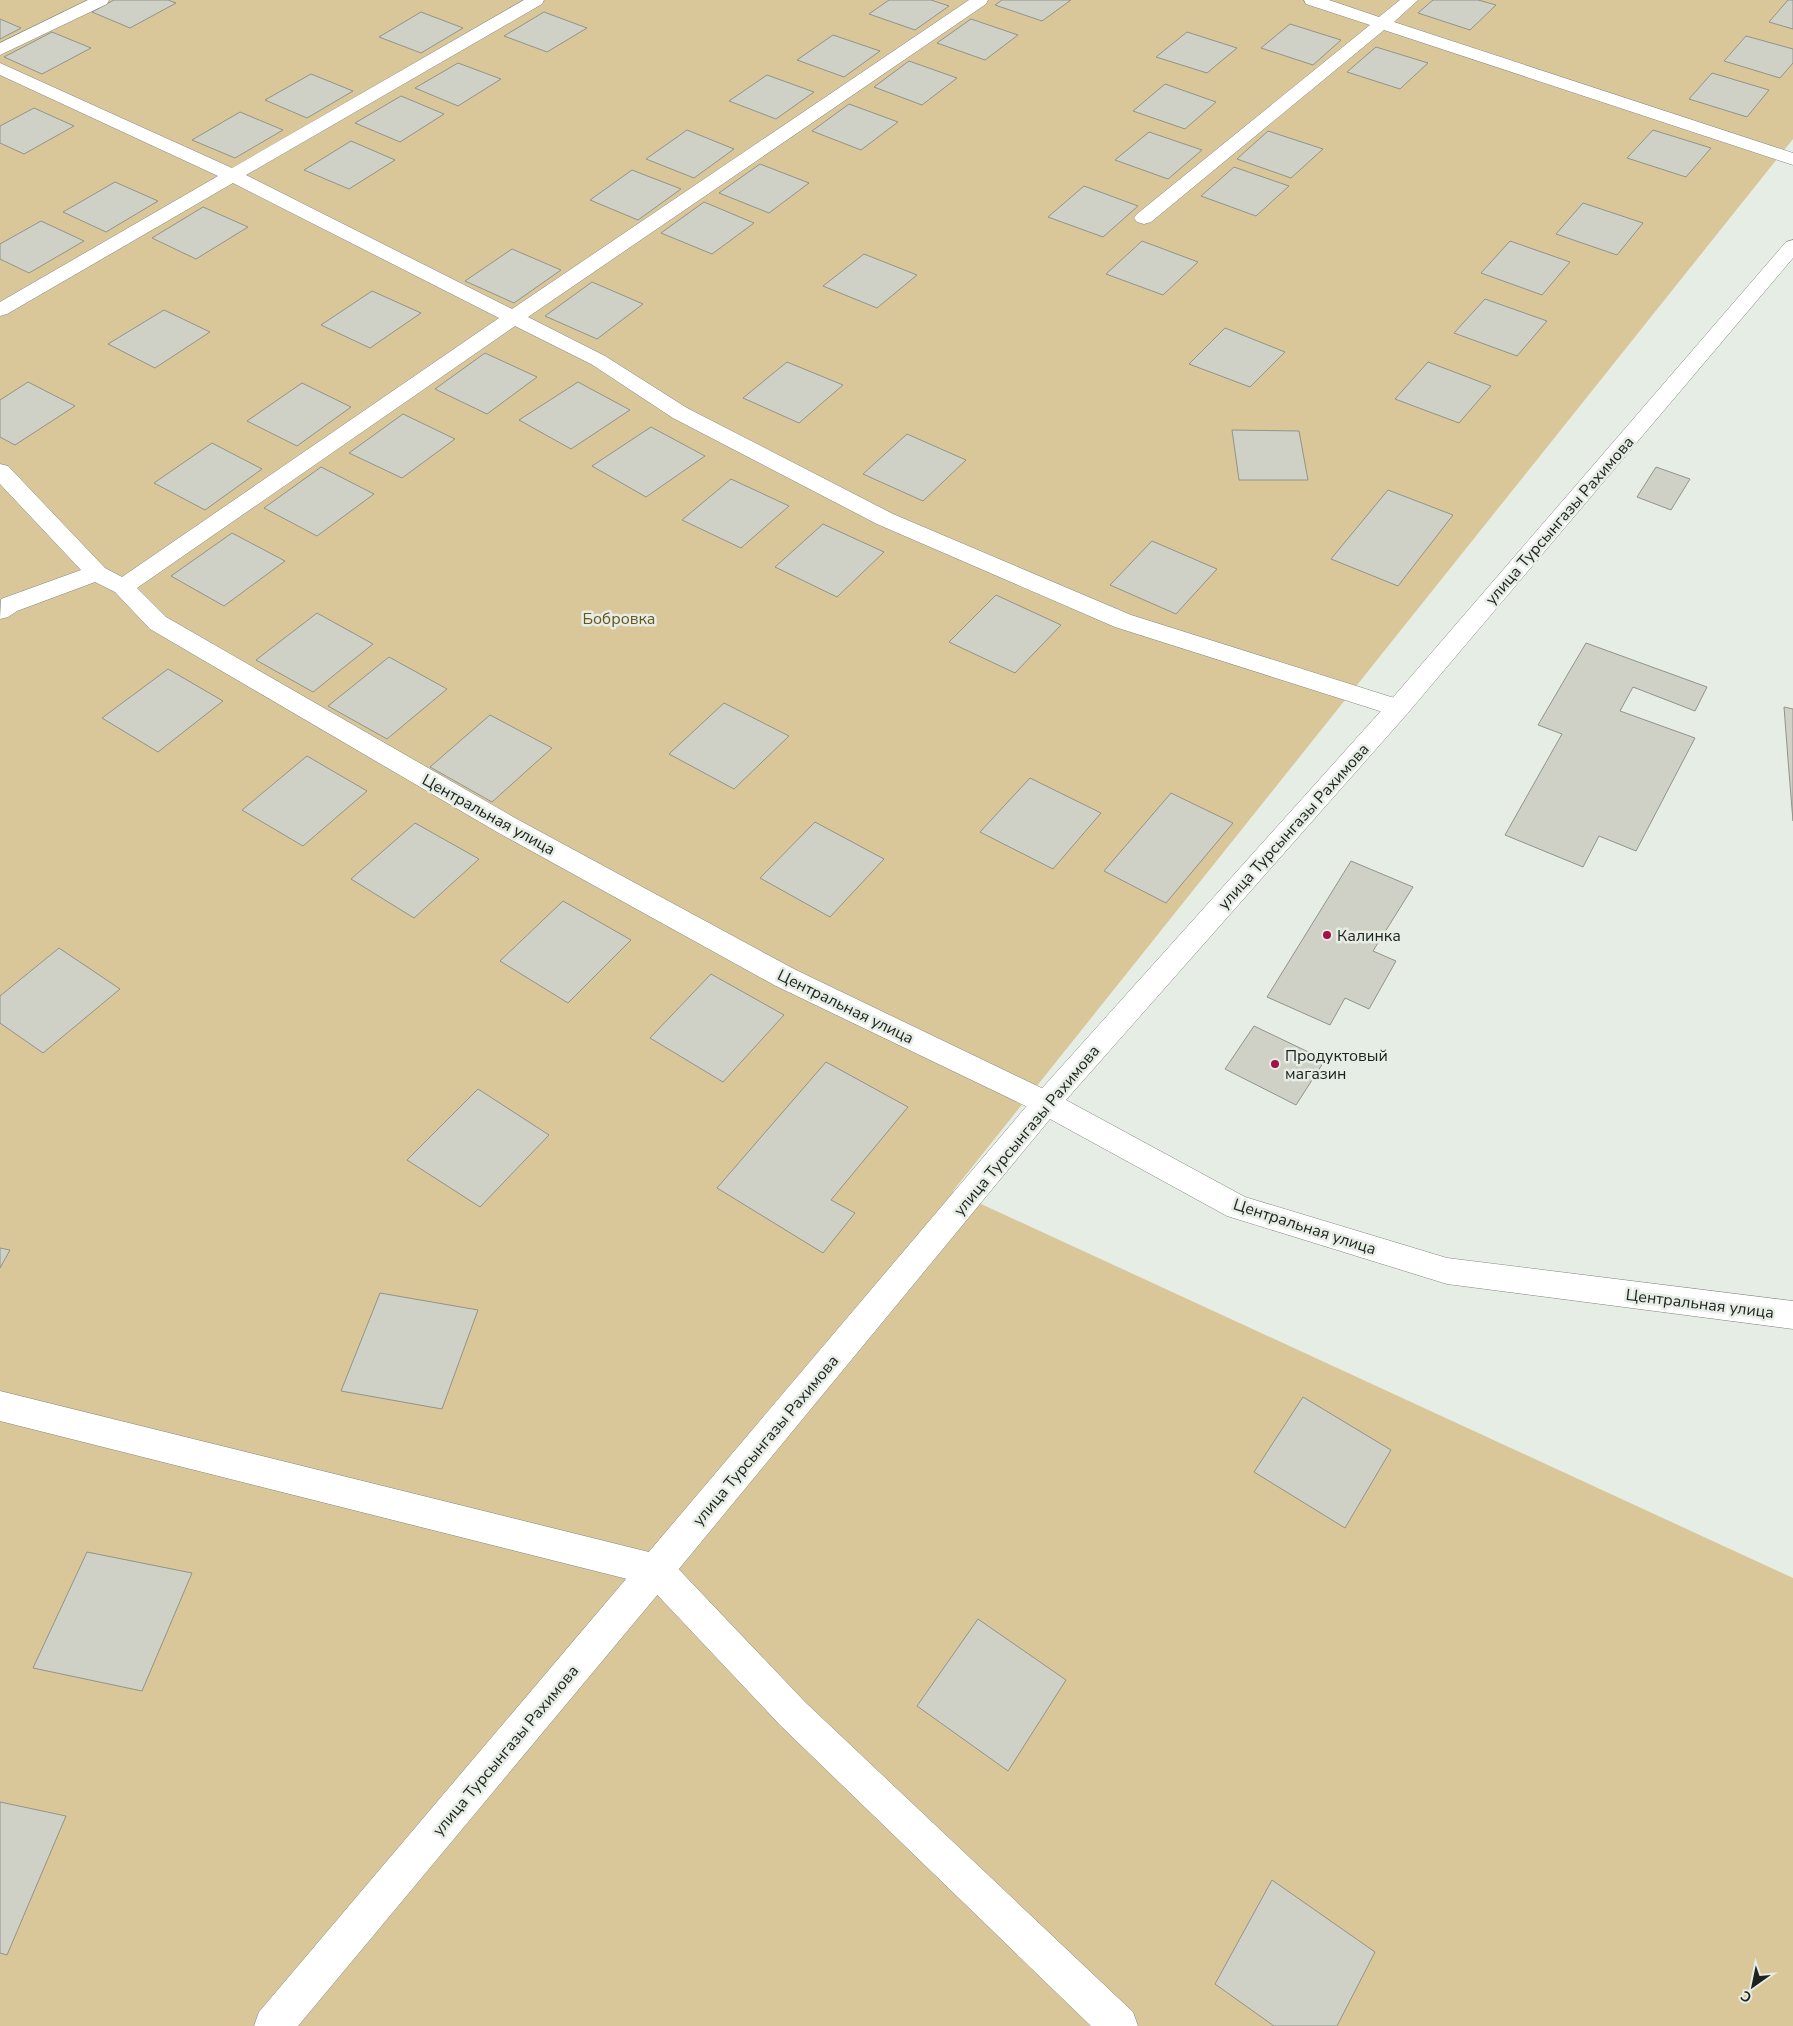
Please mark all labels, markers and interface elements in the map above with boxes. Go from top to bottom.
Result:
street label: улица Турсынгазы Рахимова [1480,432,1639,610]
park label: Бобровка [582,608,656,630]
street label: улица Турсынгазы Рахимова [1213,739,1374,914]
street label: Центральная улица [418,769,559,861]
place label: Калинка [1337,925,1401,947]
marker: Калинка [1321,929,1333,941]
street label: Центральная улица [774,964,917,1049]
street label: улица Турсынгазы Рахимова [949,1041,1105,1221]
place label: Продуктовый магазин [1285,1045,1388,1085]
marker: Продуктовый магазин [1269,1058,1281,1070]
street label: Центральная улица [1230,1193,1379,1260]
street label: Центральная улица [1625,1284,1775,1324]
street label: улица Турсынгазы Рахимова [688,1351,844,1531]
street label: улица Турсынгазы Рахимова [428,1661,584,1841]
north arrow [1728,1961,1778,2011]
text: С [1737,1986,1755,2007]

